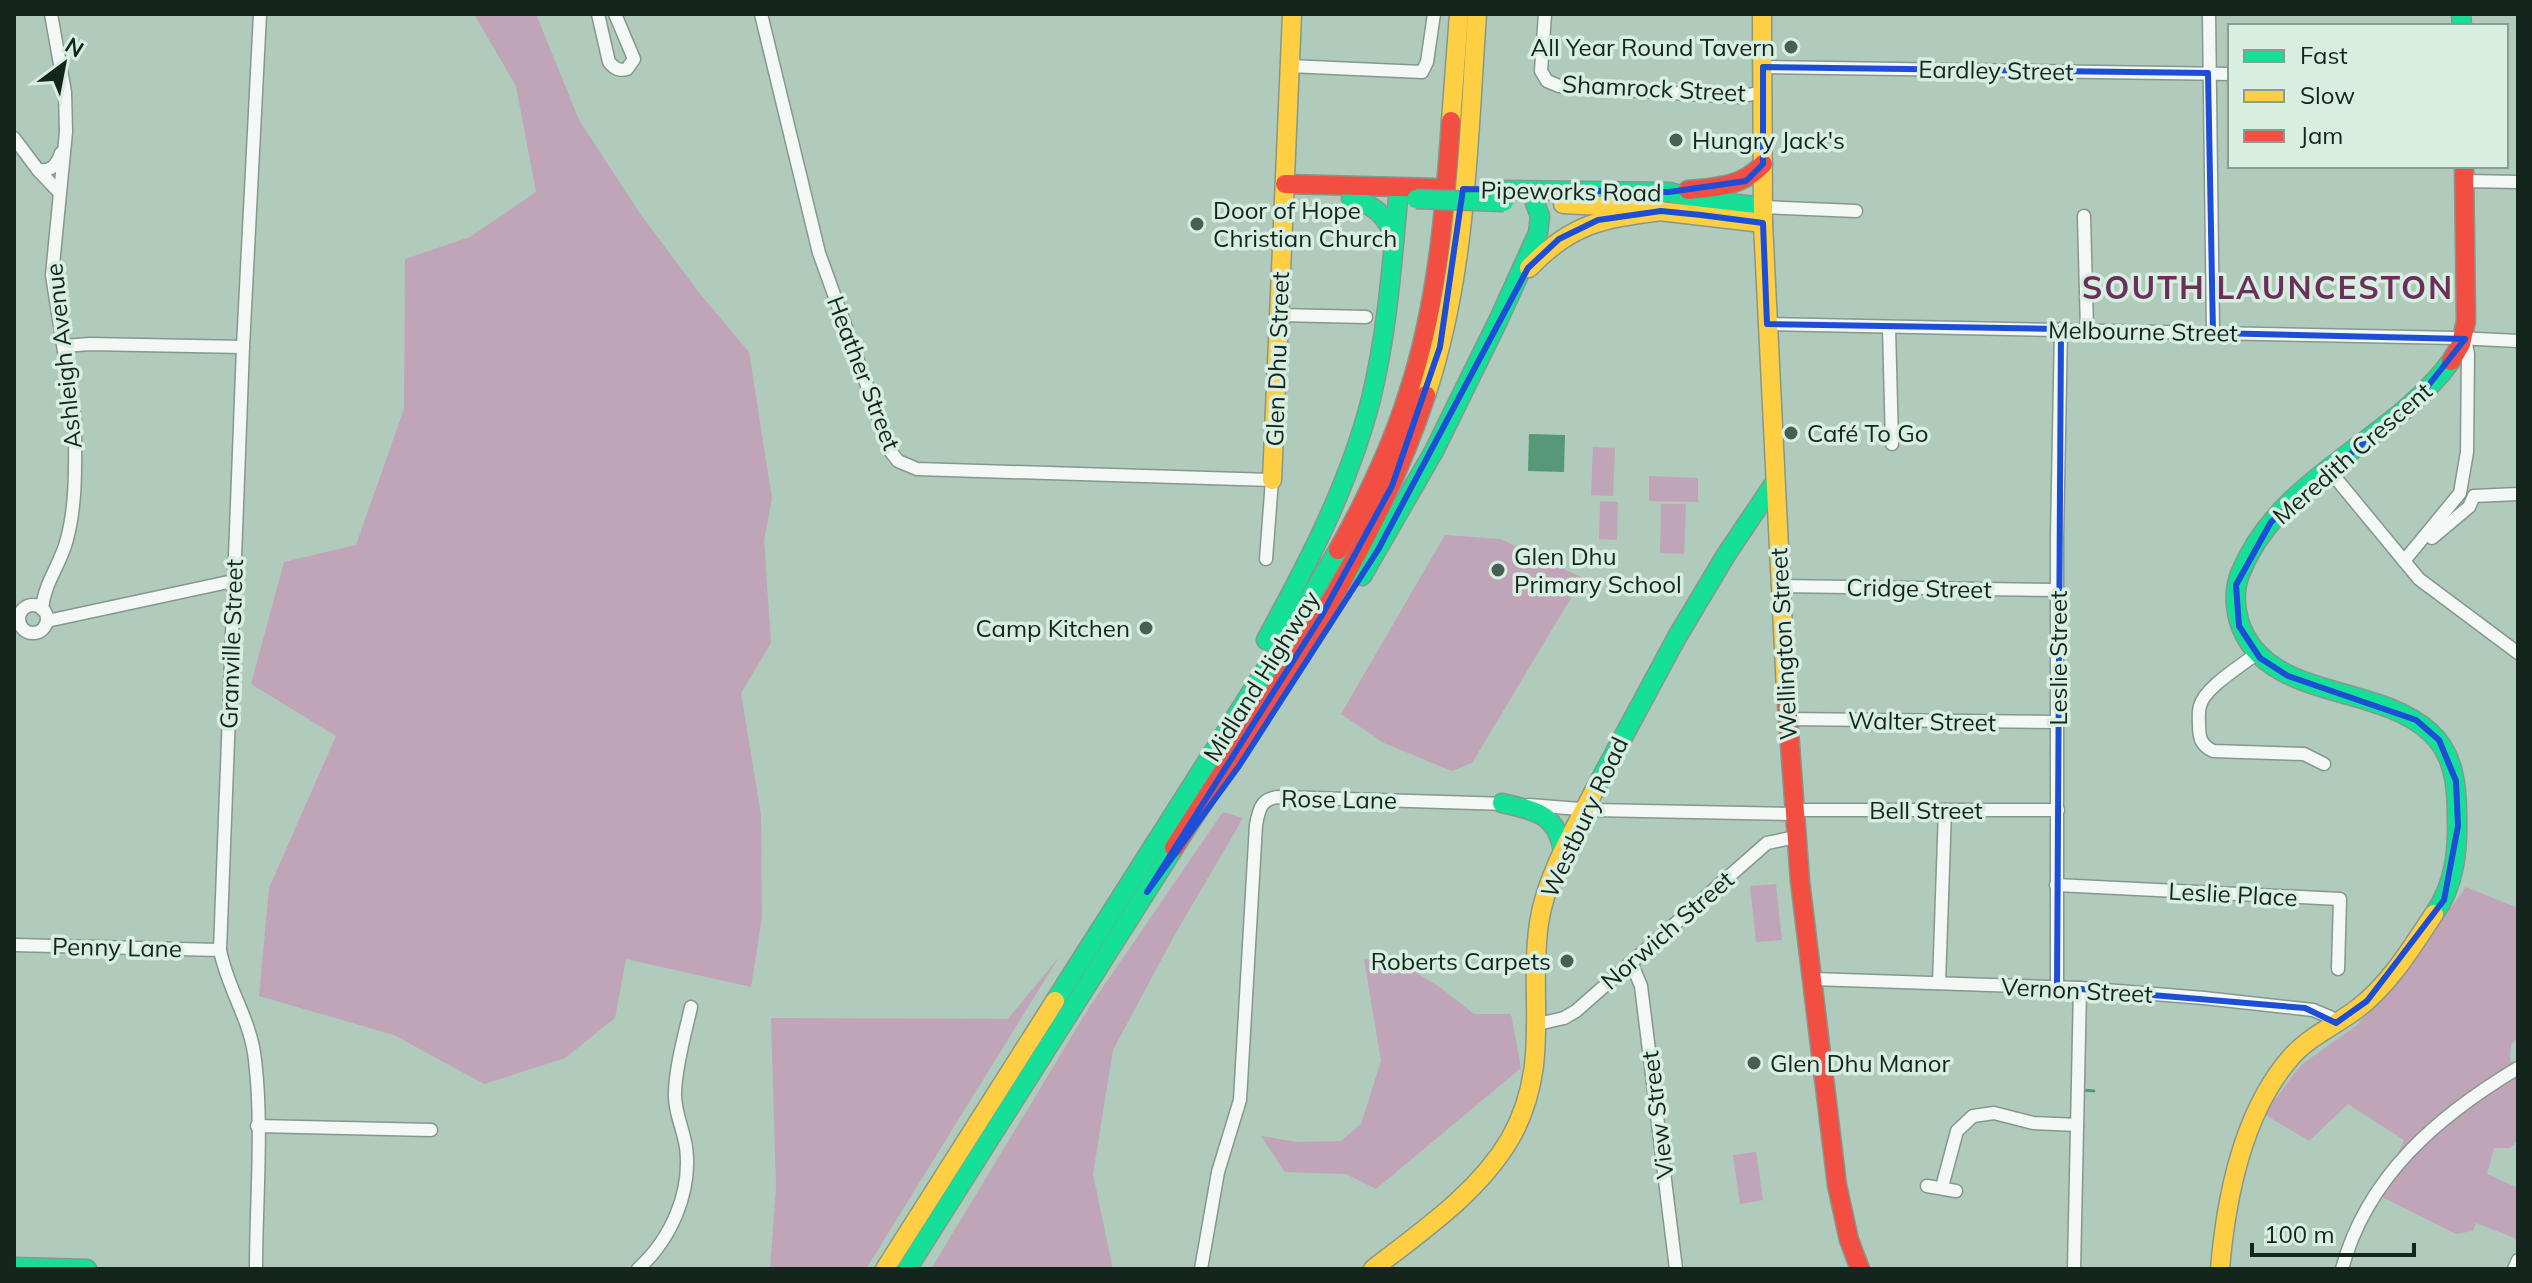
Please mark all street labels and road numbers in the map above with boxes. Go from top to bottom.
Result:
street label: Eardley Street [1918,54,2074,86]
street label: Shamrock Street [1562,68,1746,108]
street label: Pipeworks Road [1480,174,1662,208]
street label: Ashleigh Avenue [38,262,88,450]
street label: Glen Dhu Street [1259,271,1295,447]
street label: Heather Street [821,292,907,454]
street label: Melbourne Street [2048,314,2238,348]
street label: Meredith Crescent [2266,376,2438,530]
street label: Wellington Street [1763,547,1803,741]
street label: Granville Street [213,558,249,730]
street label: Cridge Street [1846,572,1992,604]
street label: Midland Highway [1196,585,1326,767]
street label: Leslie Street [2043,590,2073,726]
street label: Walter Street [1848,705,1996,737]
street label: Westbury Road [1534,732,1634,902]
street label: Rose Lane [1281,783,1397,815]
street label: Bell Street [1869,795,1983,825]
street label: Norwich Street [1594,864,1740,996]
street label: Leslie Place [2168,876,2298,912]
street label: Penny Lane [52,931,182,963]
street label: Vernon Street [2001,971,2153,1009]
street label: View Street [1634,1049,1680,1181]

